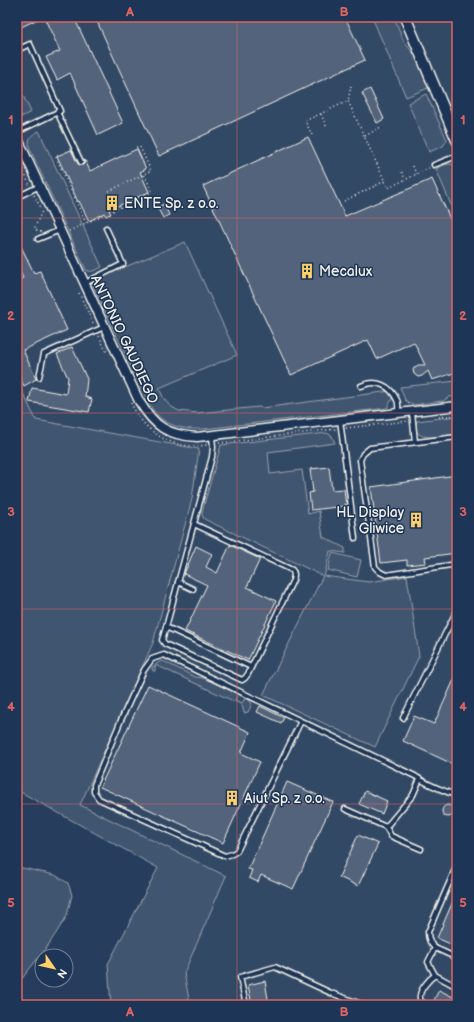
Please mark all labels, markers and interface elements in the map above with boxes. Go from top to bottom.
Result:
text: A [125,4,134,20]
text: B [339,4,349,20]
text: 1 [8,112,14,128]
text: 1 [460,112,466,128]
building icon: ENTE Sp. z o.o. [103,194,121,212]
place label: ENTE Sp. z o.o. [124,195,219,212]
building icon: Mecalux [298,262,316,280]
place label: Mecalux [319,263,373,280]
street label: ANTONIO GAUDIEGO [87,272,162,407]
text: 2 [7,308,15,324]
text: 2 [459,308,467,324]
text: 3 [7,504,15,520]
place label: HL Display Gliwice [336,504,405,537]
text: 3 [459,504,467,520]
building icon: HL Display Gliwice [407,511,425,529]
text: 4 [7,699,15,715]
text: 4 [459,699,467,715]
building icon: Aiut Sp. z o.o. [223,789,241,807]
place label: Aiut Sp. z o.o. [244,790,325,807]
text: 5 [7,895,15,911]
text: 5 [459,895,467,911]
north arrow [34,948,74,988]
text: N [54,966,70,980]
text: A [125,1004,134,1020]
text: B [339,1004,349,1020]

